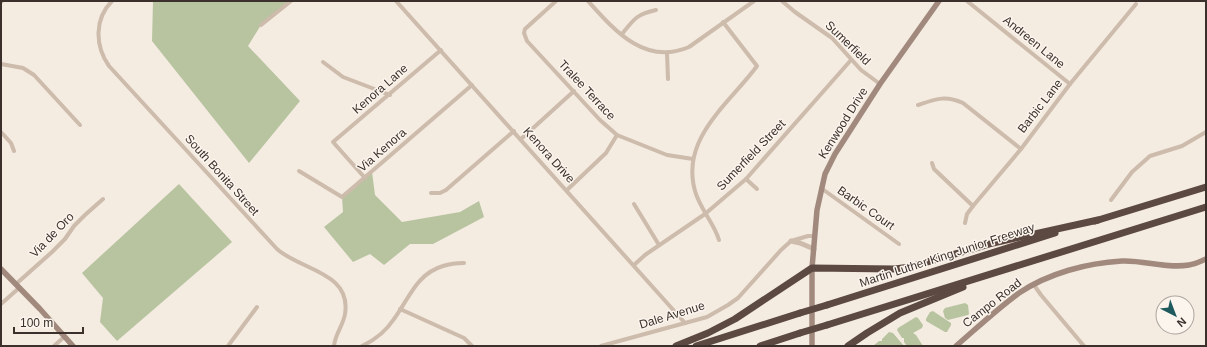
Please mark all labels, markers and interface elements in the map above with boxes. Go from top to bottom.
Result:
street label: Andreen Lane [1000,13,1068,71]
street label: Sumerfield [823,18,873,68]
street label: Tralee Terrace [556,57,618,123]
street label: Kenora Lane [349,61,411,117]
street label: Barbic Lane [1015,76,1065,136]
street label: Kenwood Drive [816,85,871,161]
street label: Sumerfield Street [714,116,789,193]
street label: Kenora Drive [520,124,578,186]
street label: Via Kenora [355,125,409,175]
street label: South Bonita Street [182,132,262,219]
street label: Barbic Court [835,183,898,233]
street label: Via de Oro [27,209,77,260]
street label: Martin Luther King Junior Freeway [858,220,1036,290]
street label: Campo Road [960,276,1024,330]
north arrow [1155,295,1195,335]
street label: Dale Avenue [638,298,707,332]
scale bar [14,309,83,335]
text: N [1175,315,1189,330]
text: 100 m [20,316,53,330]

